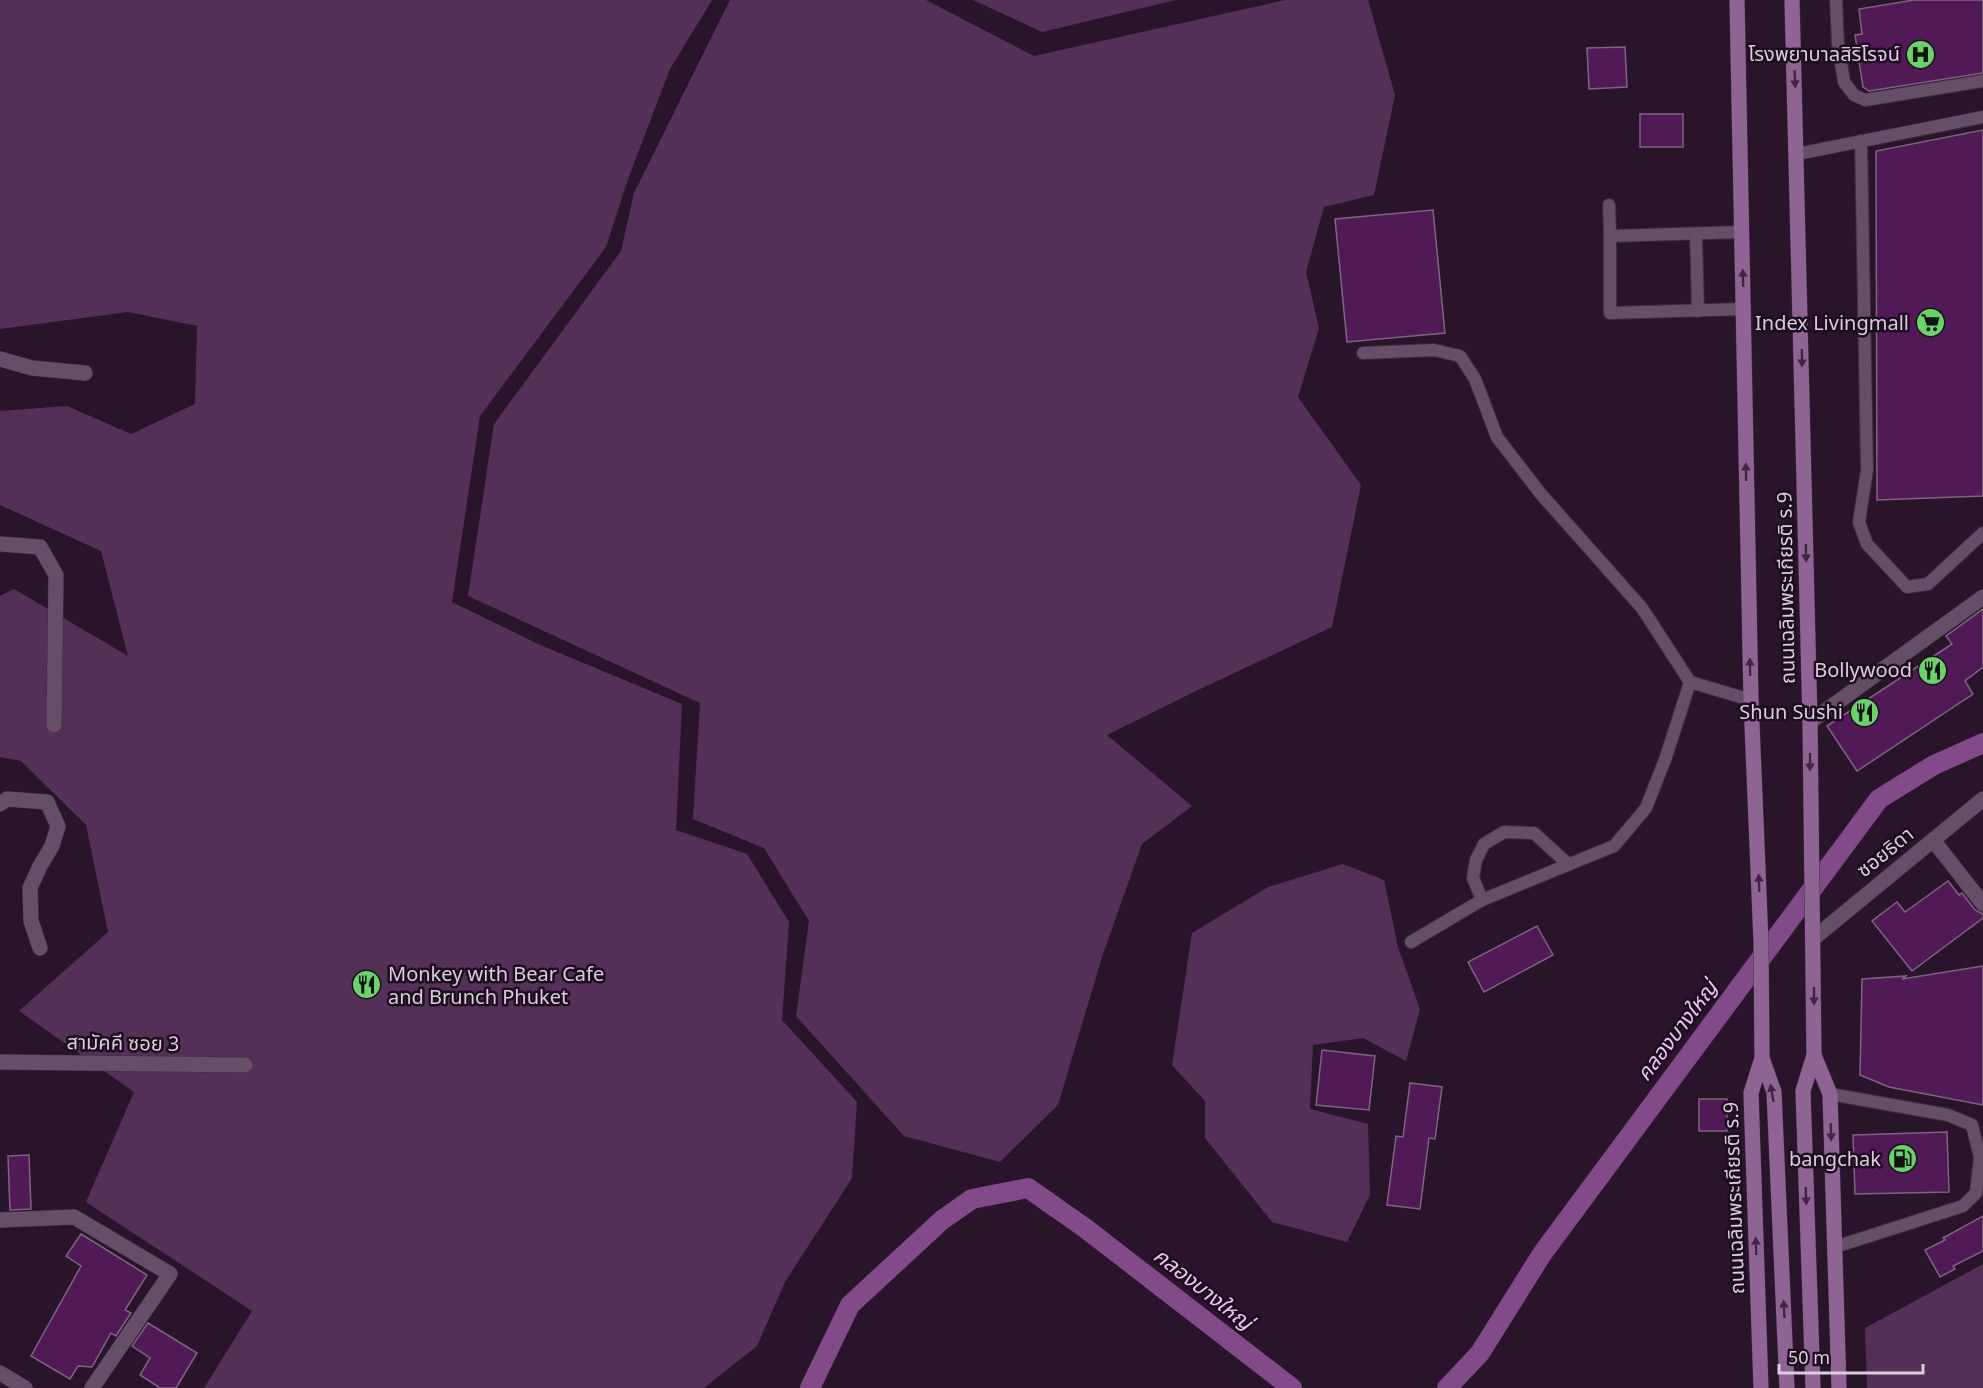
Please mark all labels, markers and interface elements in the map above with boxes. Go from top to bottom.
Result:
hospital icon: โรงพยาบาลสิริโรจน์ [1905,38,1937,70]
place label: โรงพยาบาลสิริโรจน์ [1748,40,1900,67]
one-way arrow [1790,70,1799,89]
one-way arrow [1738,268,1747,287]
supermarket icon: Index Livingmall [1914,307,1946,339]
place label: Index Livingmall [1755,309,1909,336]
one-way arrow [1797,349,1807,368]
one-way arrow [1742,463,1751,482]
street label: ถนนเฉลิมพระเกียรติ ร.9 [1770,492,1801,684]
one-way arrow [1802,544,1811,563]
restaurant icon: Bollywood [1917,654,1949,686]
place label: Bollywood [1814,656,1912,683]
one-way arrow [1746,658,1755,677]
restaurant icon: Shun Sushi [1848,696,1880,728]
place label: Shun Sushi [1739,698,1843,725]
one-way arrow [1805,752,1815,771]
street label: ซอยธิดา [1851,820,1919,883]
one-way arrow [1754,874,1763,893]
place label: Monkey with Bear Cafe and Brunch Phuket [388,960,604,1010]
restaurant icon: Monkey with Bear Cafe and Brunch Phuket [351,969,383,1001]
water label: คลองบางใหญ่ [1629,972,1725,1086]
one-way arrow [1809,987,1819,1006]
street label: สามัคคี ซอย 3 [66,1028,180,1057]
one-way arrow [1768,1083,1777,1102]
street label: ถนนเฉลิมพระเกียรติ ร.9 [1717,1101,1750,1295]
one-way arrow [1826,1122,1836,1141]
fuel station icon: bangchak [1886,1143,1918,1175]
place label: bangchak [1789,1145,1881,1172]
one-way arrow [1802,1186,1811,1205]
one-way arrow [1752,1236,1761,1255]
water label: คลองบางใหญ่ [1148,1241,1261,1337]
one-way arrow [1779,1299,1788,1318]
scale bar [1779,1337,1923,1375]
text: 50 m [1788,1345,1830,1369]

